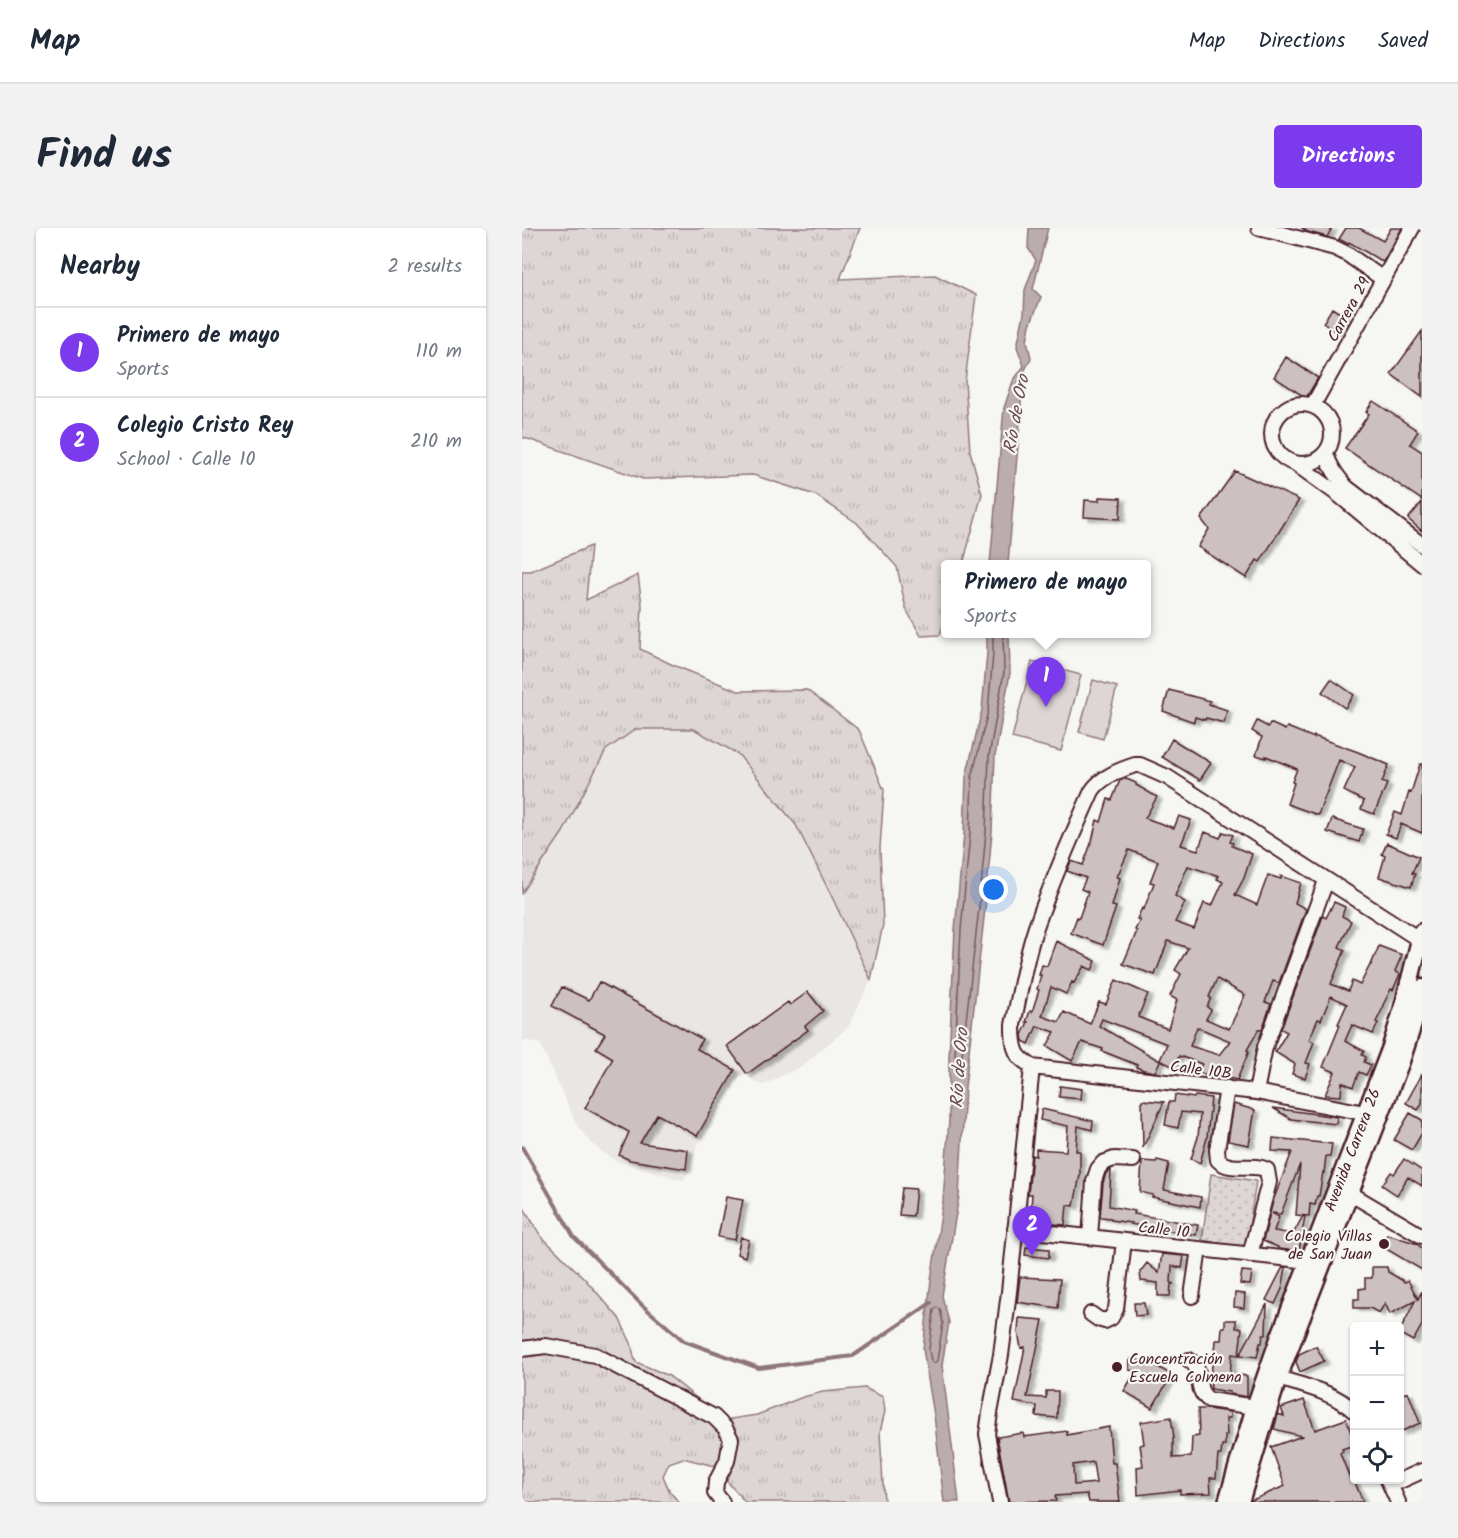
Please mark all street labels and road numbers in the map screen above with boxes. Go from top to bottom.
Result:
street label: Carrera 29 [1321,272,1378,347]
street label: Calle 10B [1169,1054,1233,1087]
street label: Avenida Carrera 26 [1318,1085,1388,1215]
street label: Calle 10 [1137,1215,1191,1246]

